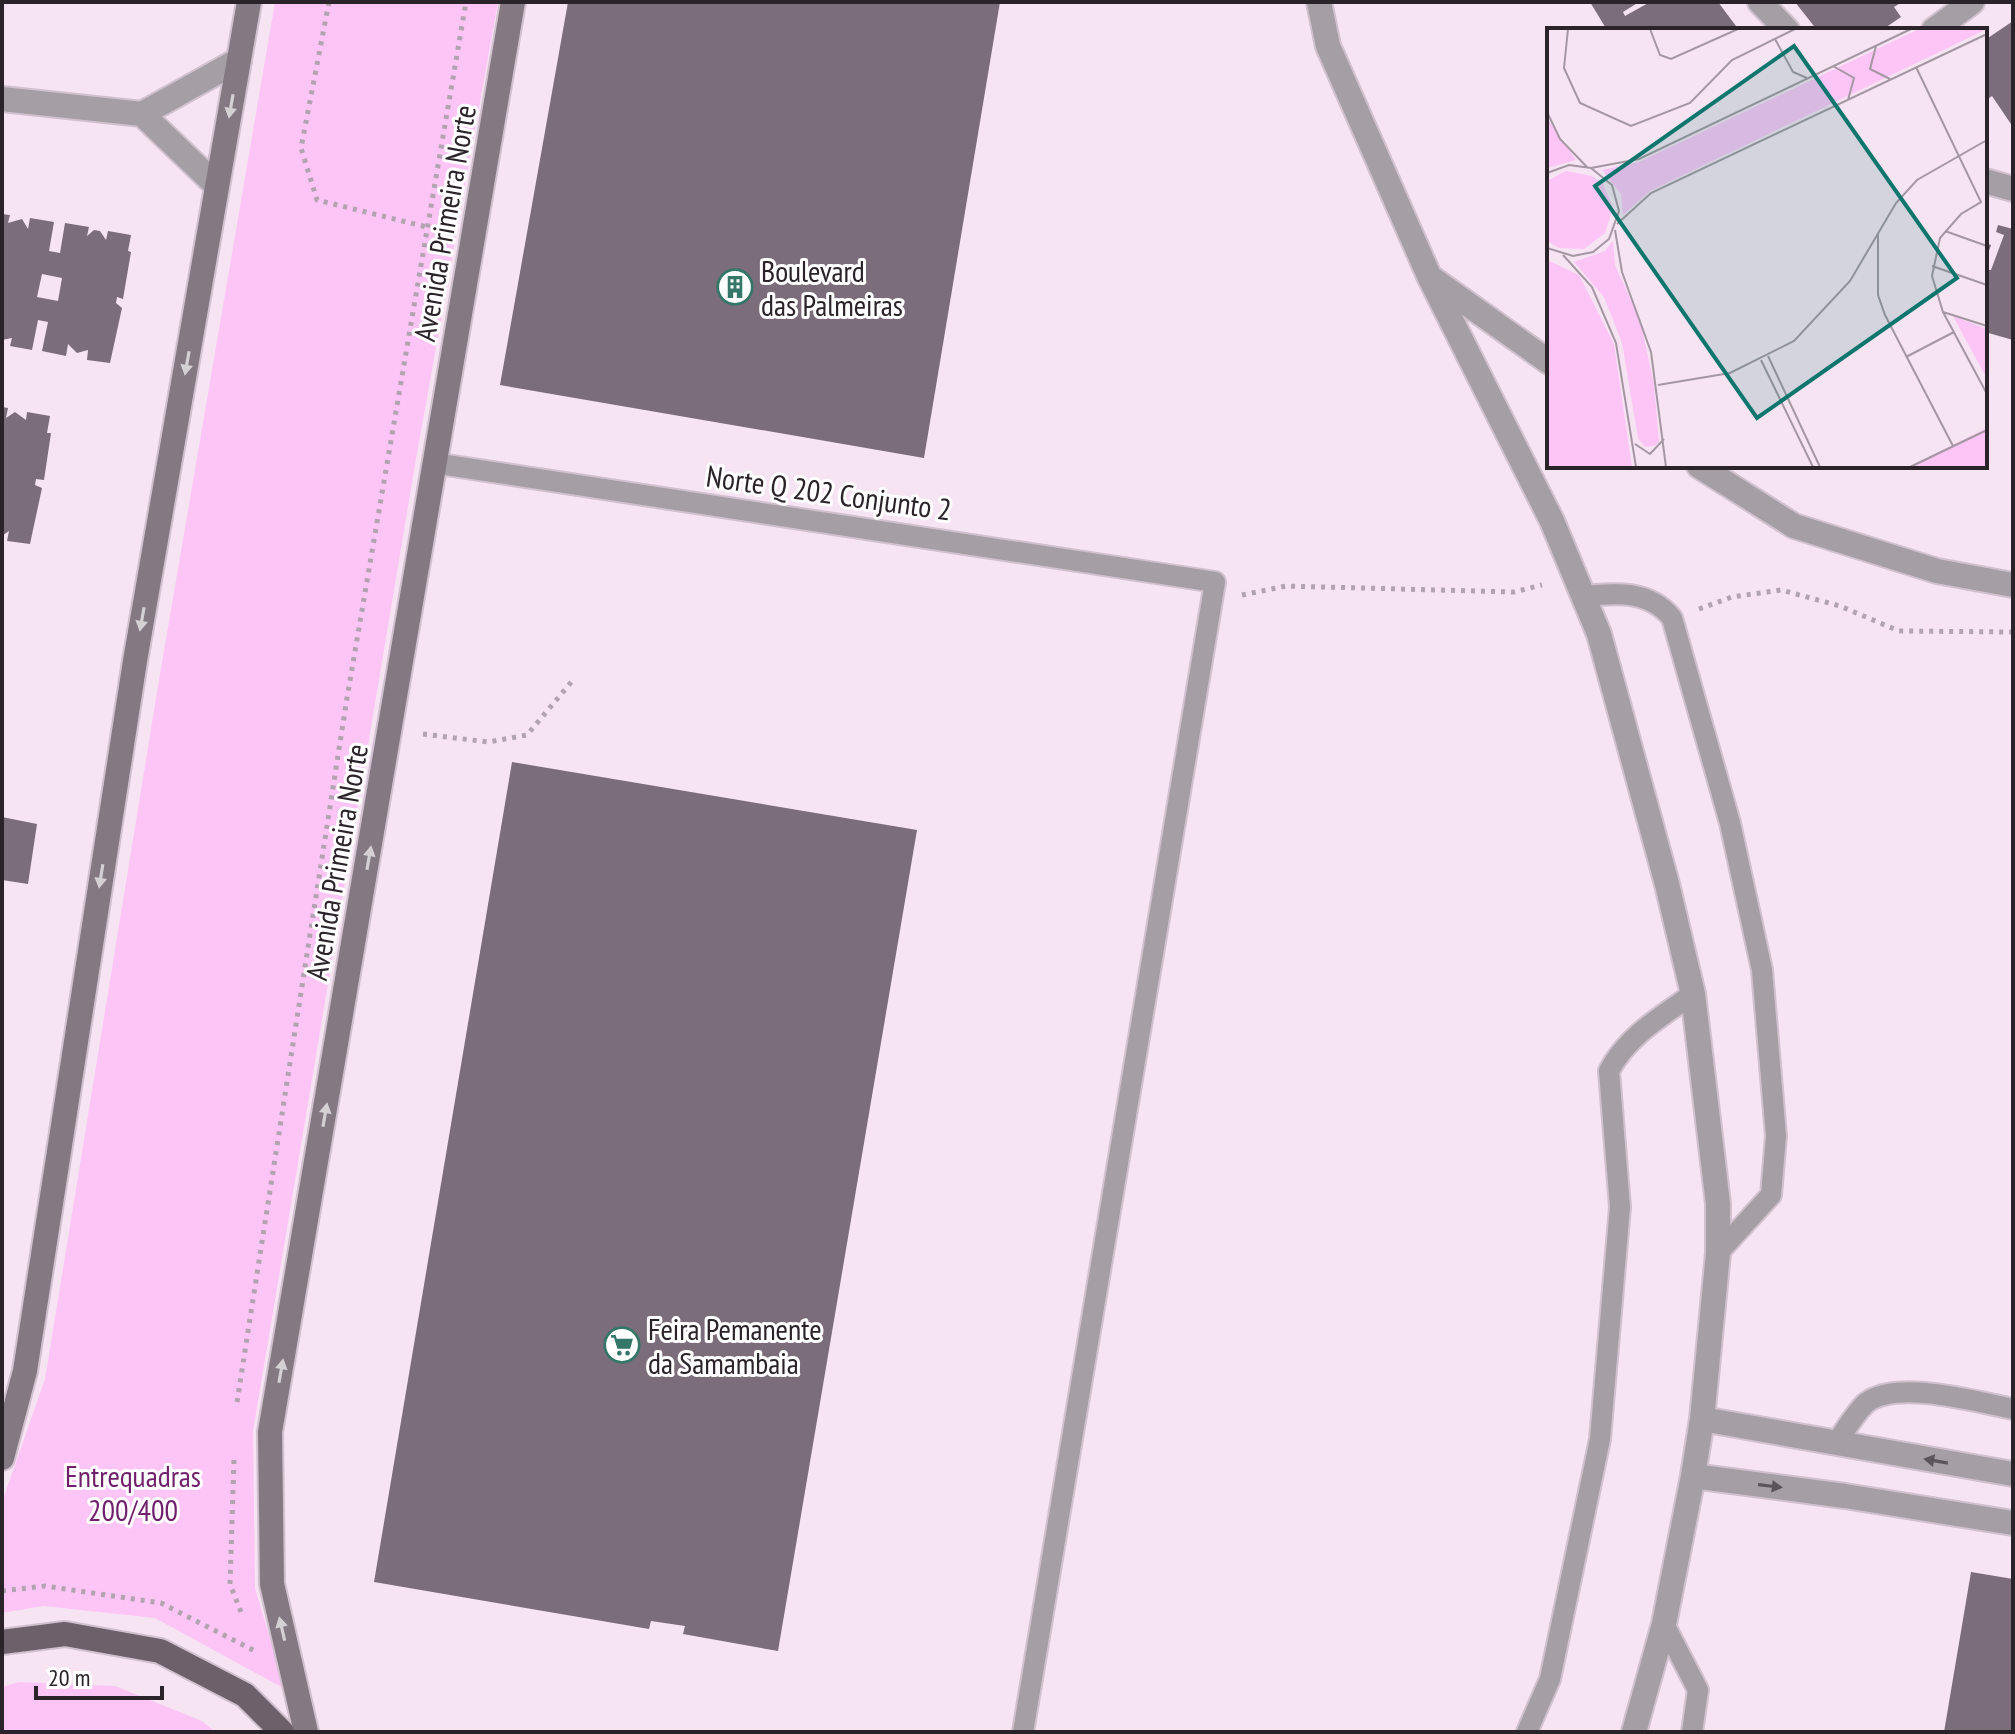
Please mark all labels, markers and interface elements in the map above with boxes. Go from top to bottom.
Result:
inset map [1547,28,1987,468]
one-way arrow [224,94,237,119]
street label: Avenida Primeira Norte [404,102,484,344]
place label: Boulevard das Palmeiras [761,251,903,324]
building icon: Boulevard das Palmeiras [716,268,754,306]
one-way arrow [180,350,192,375]
street label: Norte Q 202 Conjunto 2 [704,456,954,528]
one-way arrow [135,607,148,632]
street label: Avenida Primeira Norte [296,741,376,983]
one-way arrow [363,846,375,871]
one-way arrow [95,863,107,888]
one-way arrow [319,1102,331,1127]
place label: Feira Pemanente da Samambaia [648,1309,822,1382]
supermarket icon: Feira Pemanente da Samambaia [603,1326,641,1364]
one-way arrow [275,1358,288,1383]
one-way arrow [1923,1454,1948,1466]
park label: Entrequadras 200/400 [65,1456,201,1529]
one-way arrow [1758,1480,1783,1493]
one-way arrow [275,1616,288,1641]
scale bar [36,1650,162,1700]
text: 20 m [48,1662,90,1693]

